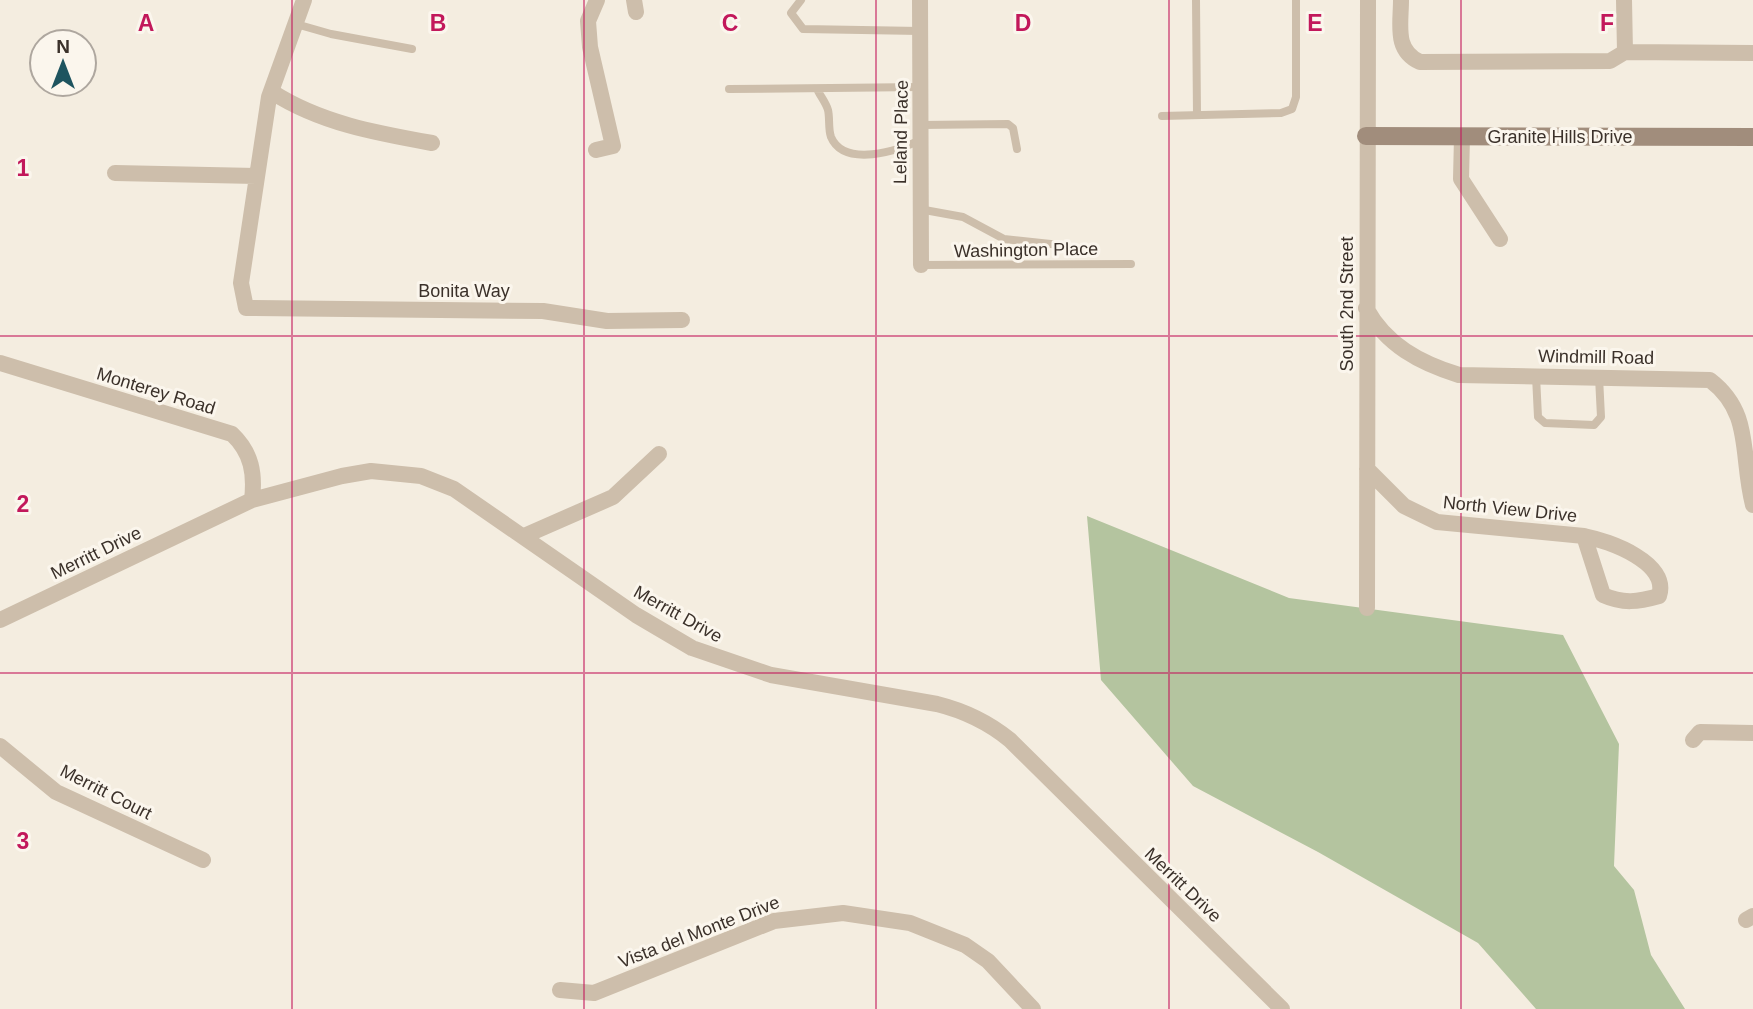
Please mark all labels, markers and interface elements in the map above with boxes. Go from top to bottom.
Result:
text: A [138,10,154,36]
text: B [430,10,446,36]
text: C [722,10,738,36]
text: D [1015,10,1031,36]
text: E [1307,10,1323,36]
text: F [1600,10,1614,36]
north arrow [28,28,98,98]
text: N [56,36,70,57]
street label: Leland Place [890,80,912,184]
street label: Granite Hills Drive [1487,127,1633,147]
text: 1 [17,155,30,181]
street label: South 2nd Street [1337,236,1357,372]
street label: Washington Place [954,239,1098,261]
street label: Bonita Way [418,281,510,301]
street label: Windmill Road [1538,346,1654,368]
street label: Monterey Road [94,363,218,419]
text: 2 [17,491,29,517]
street label: North View Drive [1442,492,1578,526]
street label: Merritt Drive [48,523,144,583]
street label: Merritt Drive [630,581,726,647]
street label: Merritt Court [57,760,155,824]
text: 3 [17,828,29,854]
street label: Merritt Drive [1141,844,1225,926]
street label: Vista del Monte Drive [616,892,782,972]

